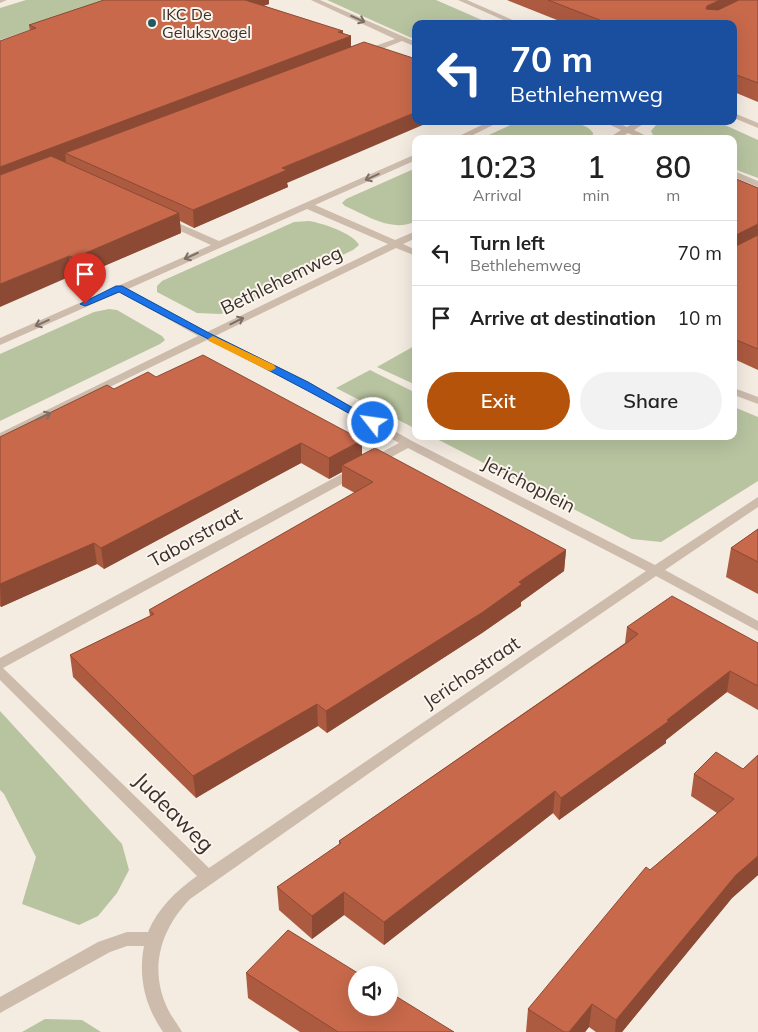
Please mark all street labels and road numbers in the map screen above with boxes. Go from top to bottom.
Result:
street label: Bethlehemweg [216,240,346,320]
street label: Jerichoplein [478,450,580,518]
street label: Taborstraat [144,501,246,572]
street label: Jerichostraat [418,631,524,713]
street label: Judeaweg [128,766,220,858]

